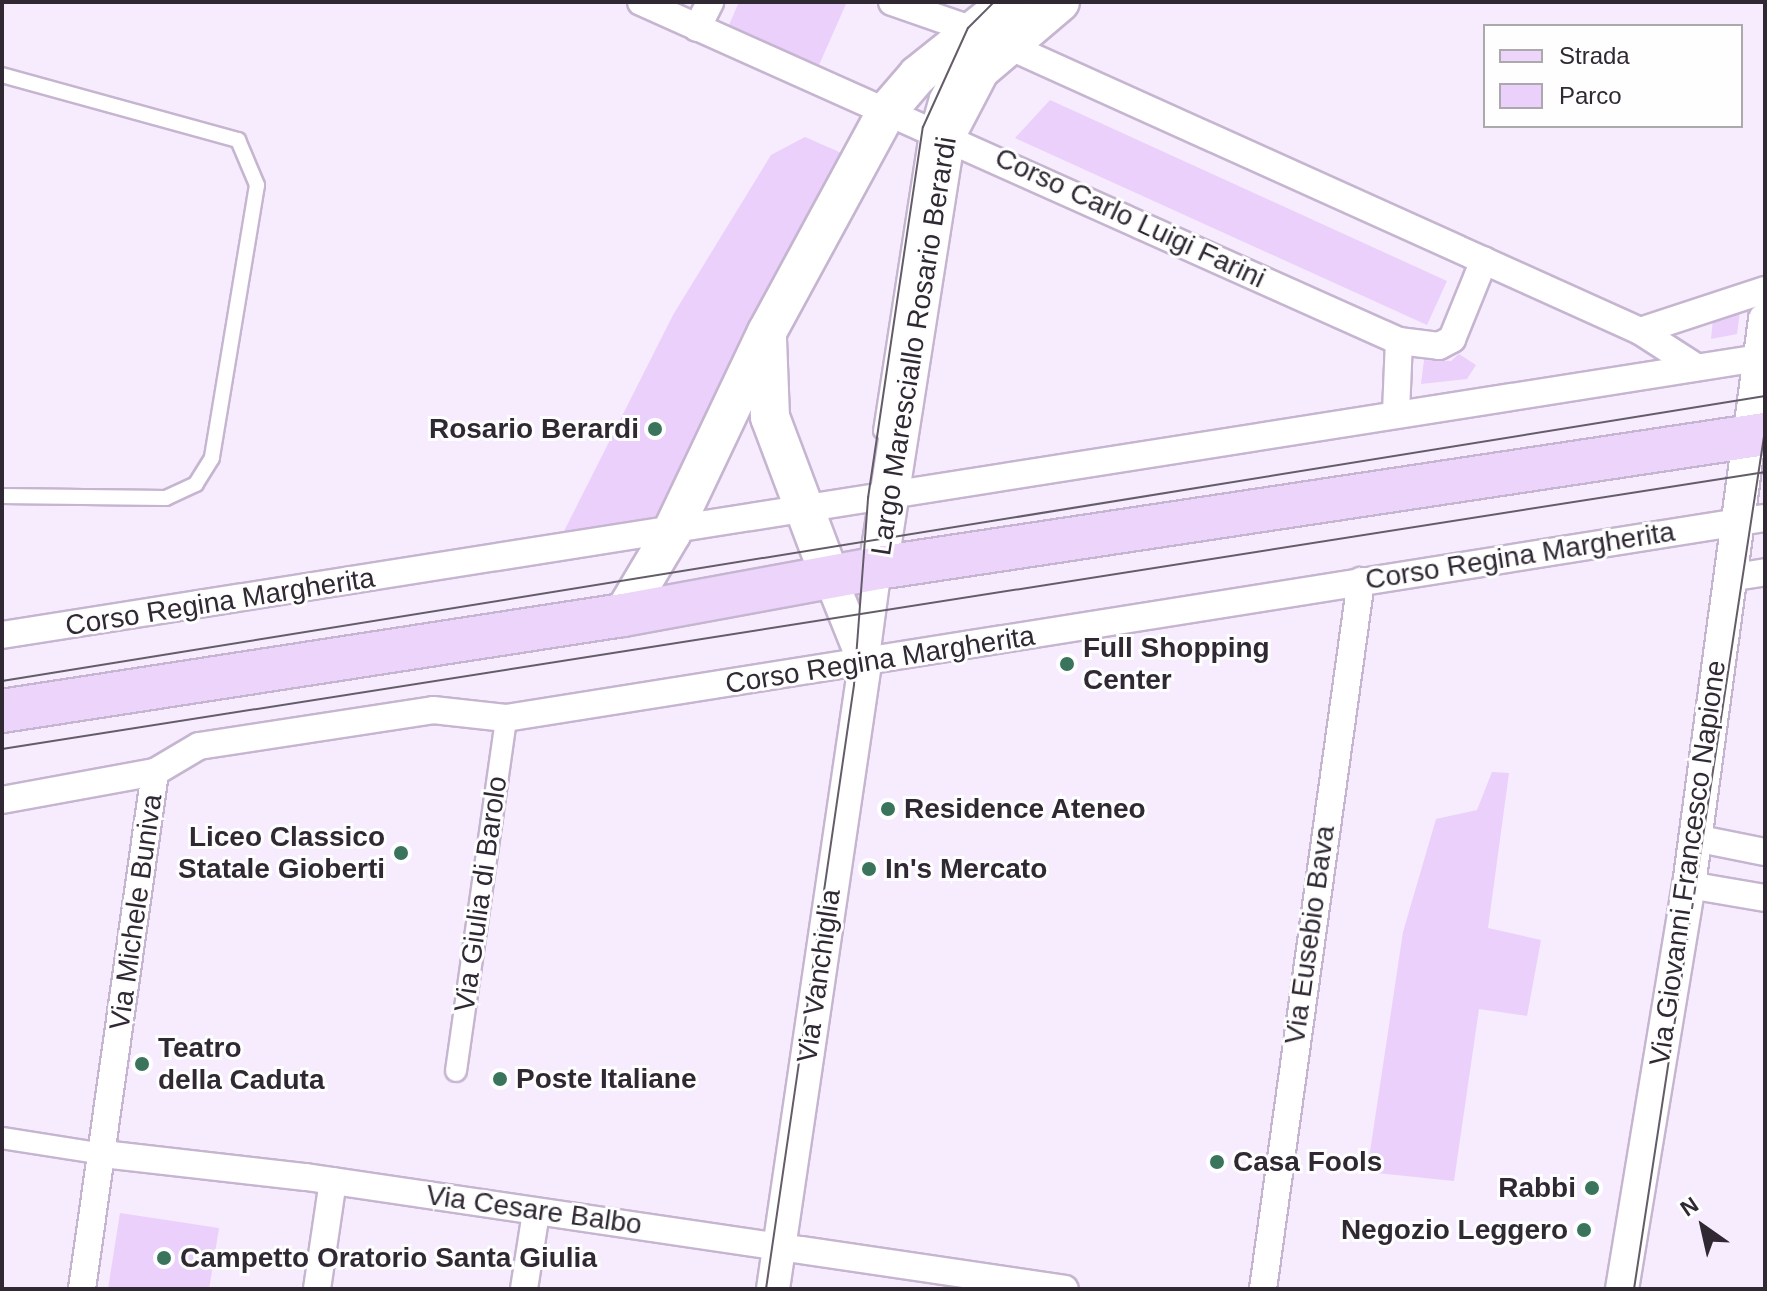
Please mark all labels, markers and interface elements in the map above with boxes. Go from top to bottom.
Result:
legend [1483,24,1743,128]
text: Strada [1559,42,1630,69]
text: Parco [1559,82,1622,109]
street label: Largo Maresciallo Rosario Berardi [864,134,964,558]
street label: Corso Carlo Luigi Farini [990,141,1270,295]
place label: Rosario Berardi [429,412,639,446]
marker: Rosario Berardi [646,420,664,438]
street label: Corso Regina Margherita [1363,515,1677,597]
street label: Corso Regina Margherita [63,561,377,643]
street label: Corso Regina Margherita [723,619,1037,701]
place label: Full Shopping Center [1083,631,1270,697]
marker: Full Shopping Center [1058,655,1076,673]
street label: Via Giovanni Francesco Napione [1643,658,1733,1068]
street label: Via Giulia di Barolo [448,774,514,1014]
street label: Via Michele Buniva [103,792,169,1032]
place label: Residence Ateneo [904,792,1147,826]
marker: Residence Ateneo [879,800,897,818]
place label: Liceo Classico Statale Gioberti [178,820,385,886]
street label: Via Eusebio Bava [1278,823,1342,1047]
marker: Liceo Classico Statale Gioberti [392,844,410,862]
place label: In's Mercato [885,852,1047,886]
marker: In's Mercato [860,860,878,878]
street label: Via Vanchiglia [790,887,848,1065]
place label: Teatro della Caduta [158,1031,324,1097]
marker: Teatro della Caduta [133,1055,151,1073]
place label: Poste Italiane [516,1062,697,1096]
marker: Poste Italiane [491,1070,509,1088]
place label: Casa Fools [1233,1145,1382,1179]
marker: Casa Fools [1208,1153,1226,1171]
place label: Rabbi [1498,1171,1576,1205]
street label: Via Cesare Balbo [424,1178,644,1242]
marker: Rabbi [1583,1179,1601,1197]
north arrow [1663,1187,1743,1267]
text: N [1676,1192,1703,1221]
place label: Negozio Leggero [1341,1213,1568,1247]
marker: Negozio Leggero [1575,1221,1593,1239]
place label: Campetto Oratorio Santa Giulia [180,1241,597,1275]
marker: Campetto Oratorio Santa Giulia [155,1249,173,1267]

